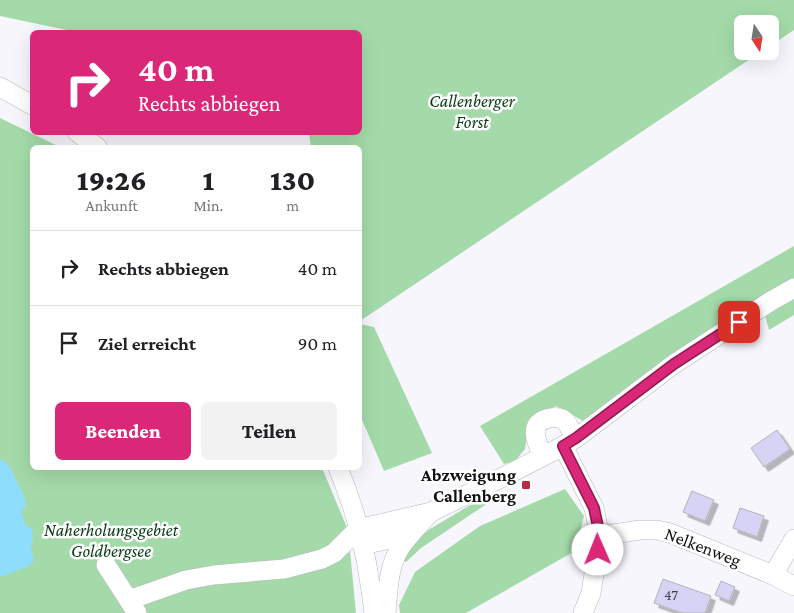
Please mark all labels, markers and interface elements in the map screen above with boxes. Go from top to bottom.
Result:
north arrow [734,15,779,60]
map controls [734,15,779,60]
icon: right [55,50,120,115]
text: 40 m [138,50,215,89]
text: Rechts abbiegen [138,91,280,116]
park label: Callenberger Forst [429,91,516,132]
text: 19:26 [77,163,147,196]
text: 1 [202,163,214,196]
text: 130 [270,163,315,196]
text: Ankunft [86,197,138,214]
text: Min. [193,197,223,214]
text: m [286,197,299,214]
icon: right [55,254,83,282]
text: Rechts abbiegen [98,258,229,279]
text: 40 m [298,258,337,279]
pin [718,301,760,343]
icon: arrive [725,308,753,336]
icon: arrive [55,329,83,357]
text: Ziel erreicht [98,333,196,354]
text: 90 m [298,333,337,354]
button: Beenden [55,402,191,460]
button: Teilen [201,402,337,460]
place label: Abzweigung Callenberg [420,465,516,506]
marker: Abzweigung Callenberg [520,479,532,491]
park label: Naherholungsgebiet Goldbergsee [44,520,179,561]
position arrow [571,523,623,575]
street label: Nelkenweg [662,523,744,571]
house number: 47 [664,587,678,603]

